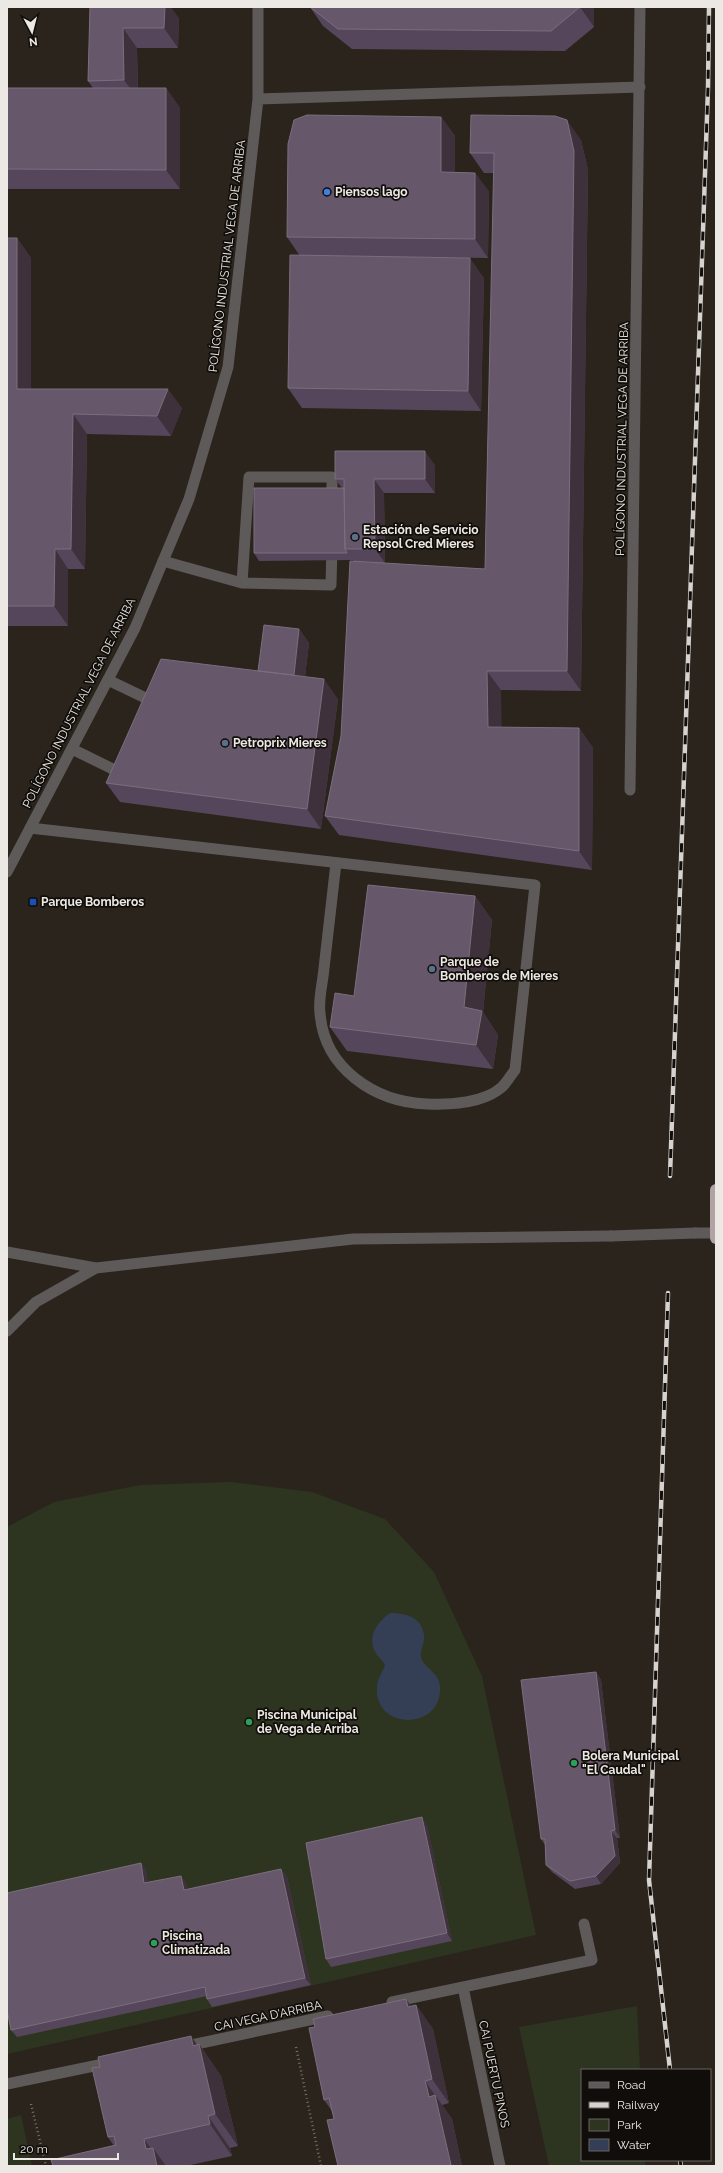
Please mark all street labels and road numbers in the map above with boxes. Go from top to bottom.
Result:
street label: POLÍGONO INDUSTRIAL VEGA DE ARRIBA [206,139,248,373]
street label: POLÍGONO INDUSTRIAL VEGA DE ARRIBA [613,322,631,556]
street label: POLÍGONO INDUSTRIAL VEGA DE ARRIBA [20,596,138,810]
street label: CAI VEGA D'ARRIBA [213,1998,323,2034]
street label: CAI PUERTU PINOS [476,2019,512,2129]

